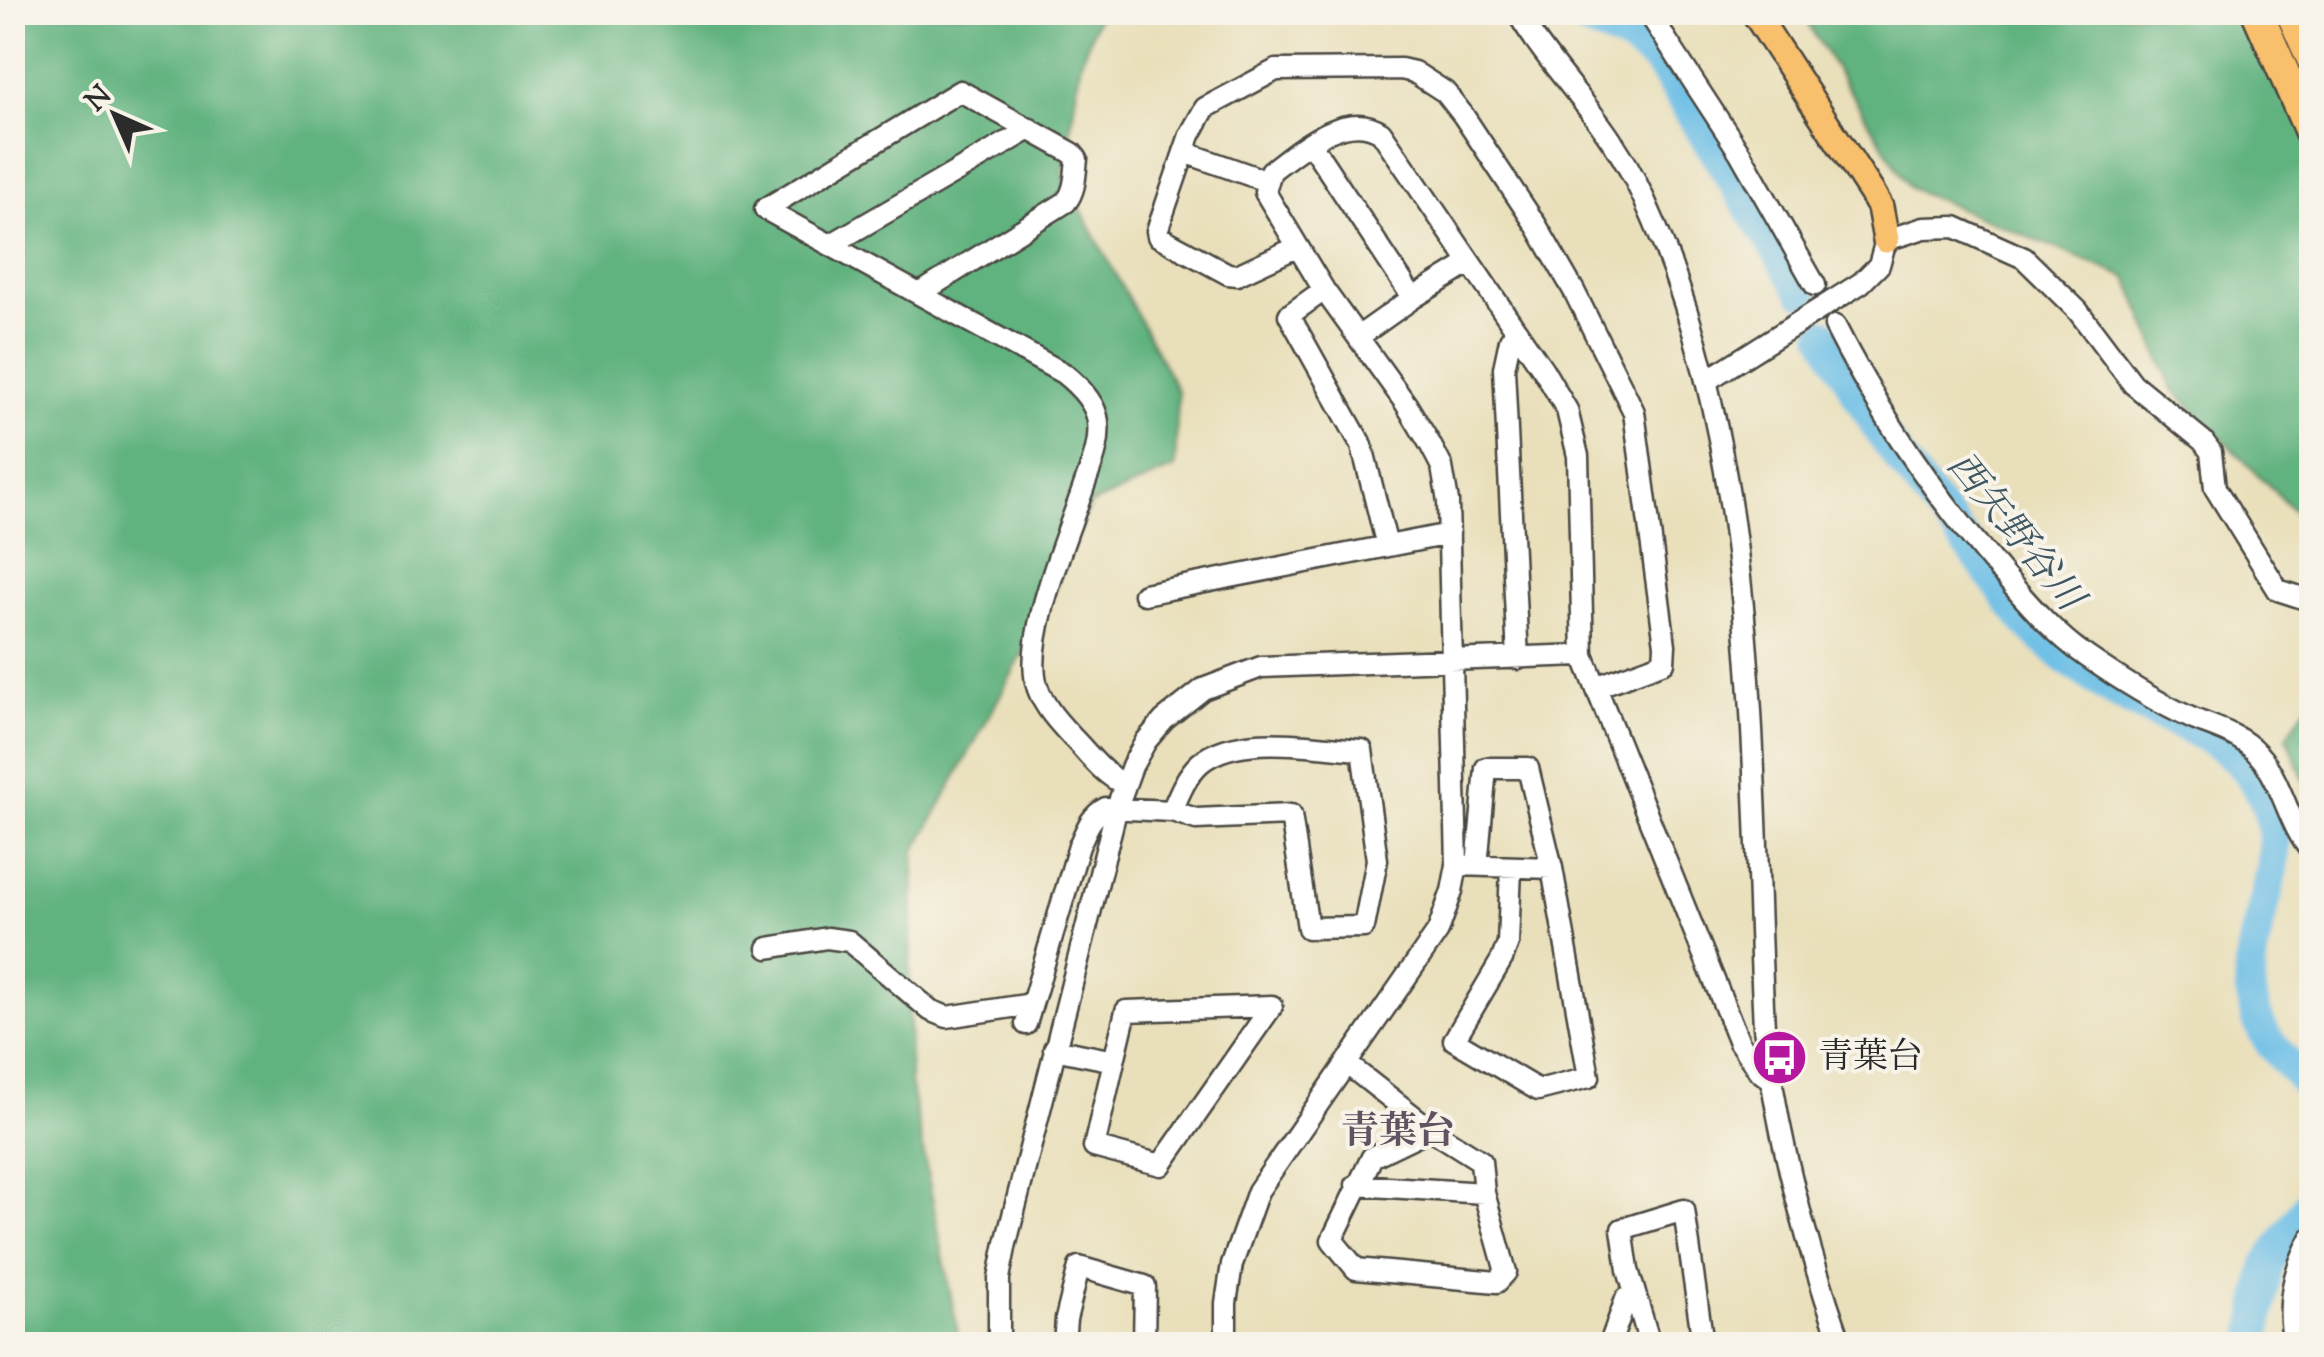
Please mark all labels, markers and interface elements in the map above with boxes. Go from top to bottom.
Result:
north arrow [65,65,165,165]
text: N [77,77,121,121]
water label: 西矢野谷川 [1932,442,2096,627]
bus stop icon: 青葉台 [1749,1028,1809,1088]
place label: 青葉台 [1818,1033,1923,1084]
district label: 青葉台 [1341,1107,1455,1161]

